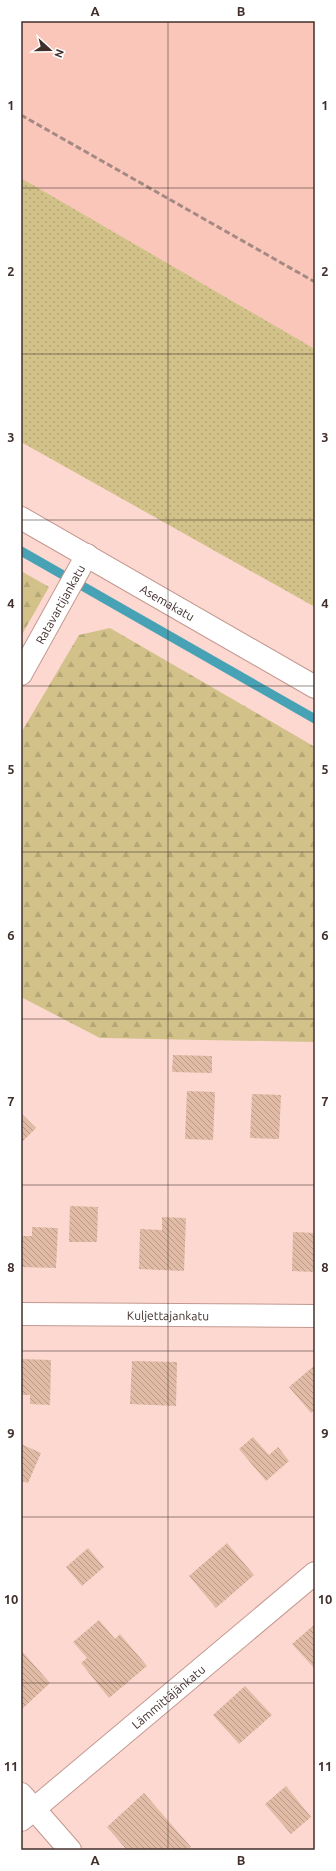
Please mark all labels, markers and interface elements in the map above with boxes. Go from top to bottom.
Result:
text: A [90,4,100,18]
text: B [237,4,246,18]
north arrow [30,30,70,70]
text: N [52,48,66,60]
text: 1 [7,98,15,112]
text: 1 [321,98,329,112]
text: 2 [7,264,15,278]
text: 2 [321,264,329,278]
text: 3 [7,430,15,444]
text: 3 [321,430,329,444]
street label: Ratavartijankatu [33,562,87,646]
street label: Asemakatu [138,582,197,623]
text: 4 [7,596,15,610]
text: 4 [321,596,329,610]
text: 5 [7,762,15,776]
text: 5 [321,762,329,776]
text: 6 [7,928,15,942]
text: 6 [321,928,329,942]
text: 7 [7,1094,15,1108]
text: 7 [321,1094,329,1108]
text: 8 [7,1260,15,1274]
text: 8 [321,1260,329,1274]
street label: Kuljettajankatu [127,1308,209,1322]
text: 9 [7,1426,15,1440]
text: 9 [321,1426,329,1440]
text: 10 [4,1592,18,1606]
text: 10 [318,1592,332,1606]
street label: Lämmittäjänkatu [129,1662,207,1731]
text: 11 [4,1759,18,1773]
text: 11 [318,1759,332,1773]
text: A [90,1853,100,1867]
text: B [237,1853,246,1867]

